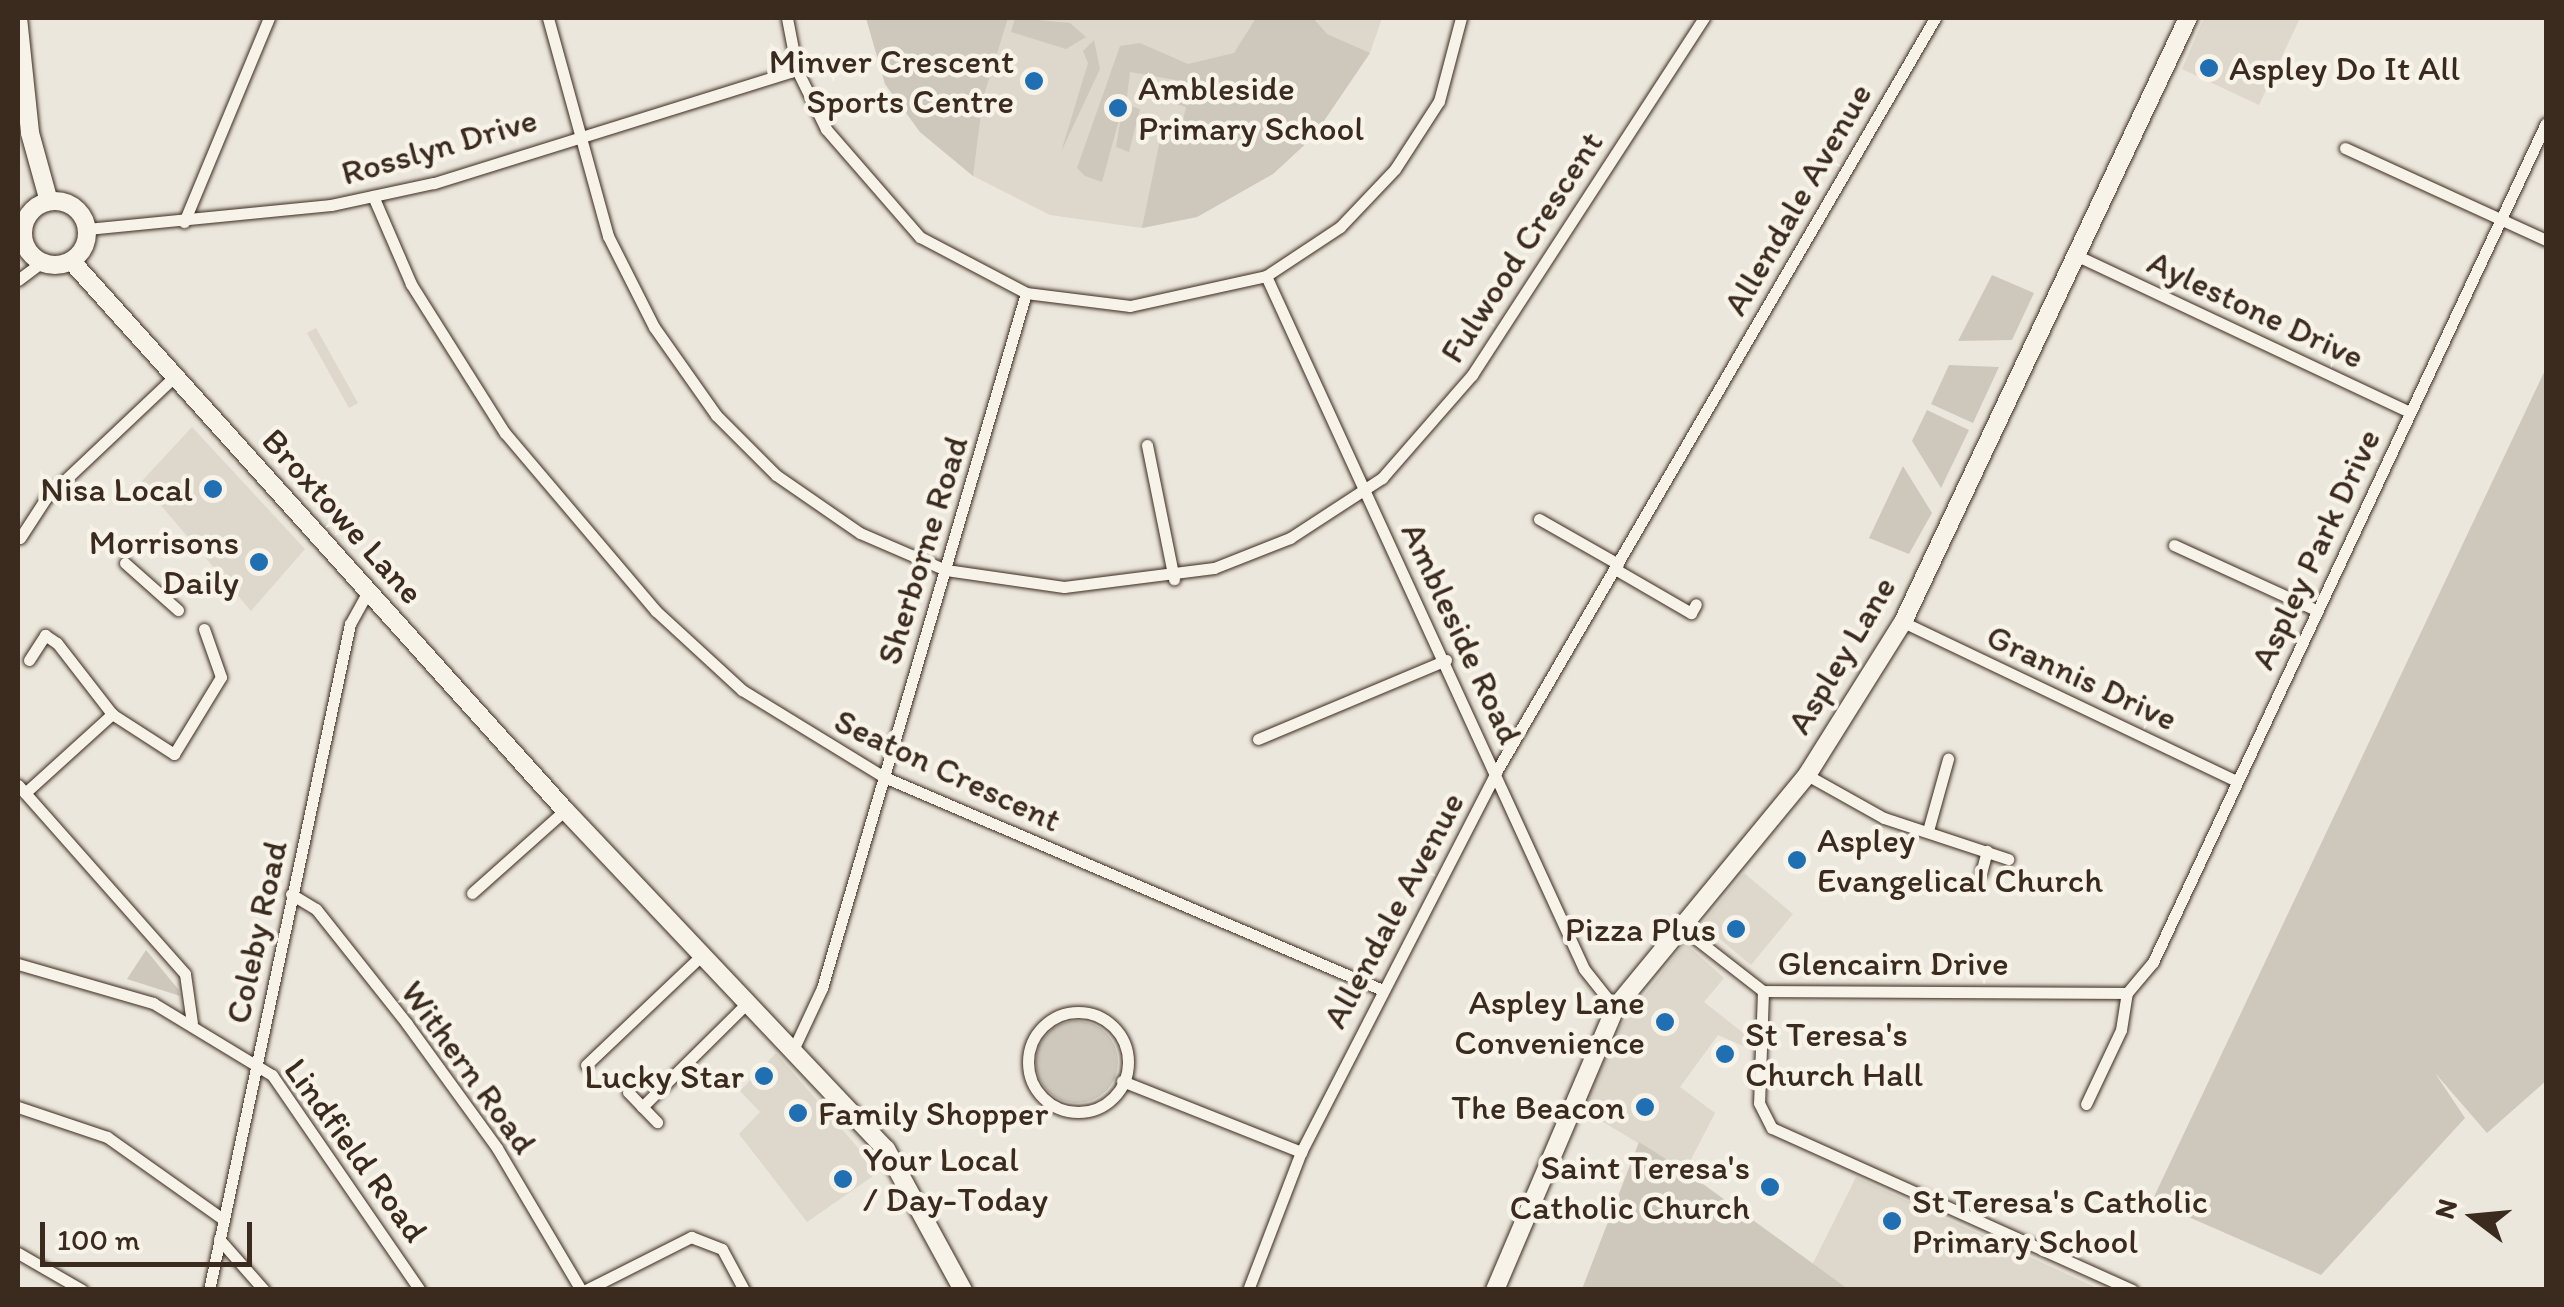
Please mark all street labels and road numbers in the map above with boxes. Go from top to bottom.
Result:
street label: Allendale Avenue [1714,76,1880,322]
street label: Rosslyn Drive [336,98,542,194]
street label: Fulwood Crescent [1431,123,1611,371]
street label: Aylestone Drive [2141,241,2371,377]
street label: Broxtowe Lane [253,419,433,613]
street label: Aspley Park Drive [2241,422,2389,676]
street label: Sherborne Road [867,430,977,670]
street label: Ambleside Road [1392,515,1532,751]
street label: Aspley Lane [1777,568,1905,742]
street label: Grannis Drive [1980,614,2184,740]
street label: Seaton Crescent [828,699,1068,841]
street label: Allendale Avenue [1314,786,1472,1034]
street label: Coleby Road [216,837,296,1027]
street label: Glencairn Drive [1777,942,2009,984]
street label: Withern Road [392,972,546,1162]
street label: Lindfield Road [275,1050,437,1250]

